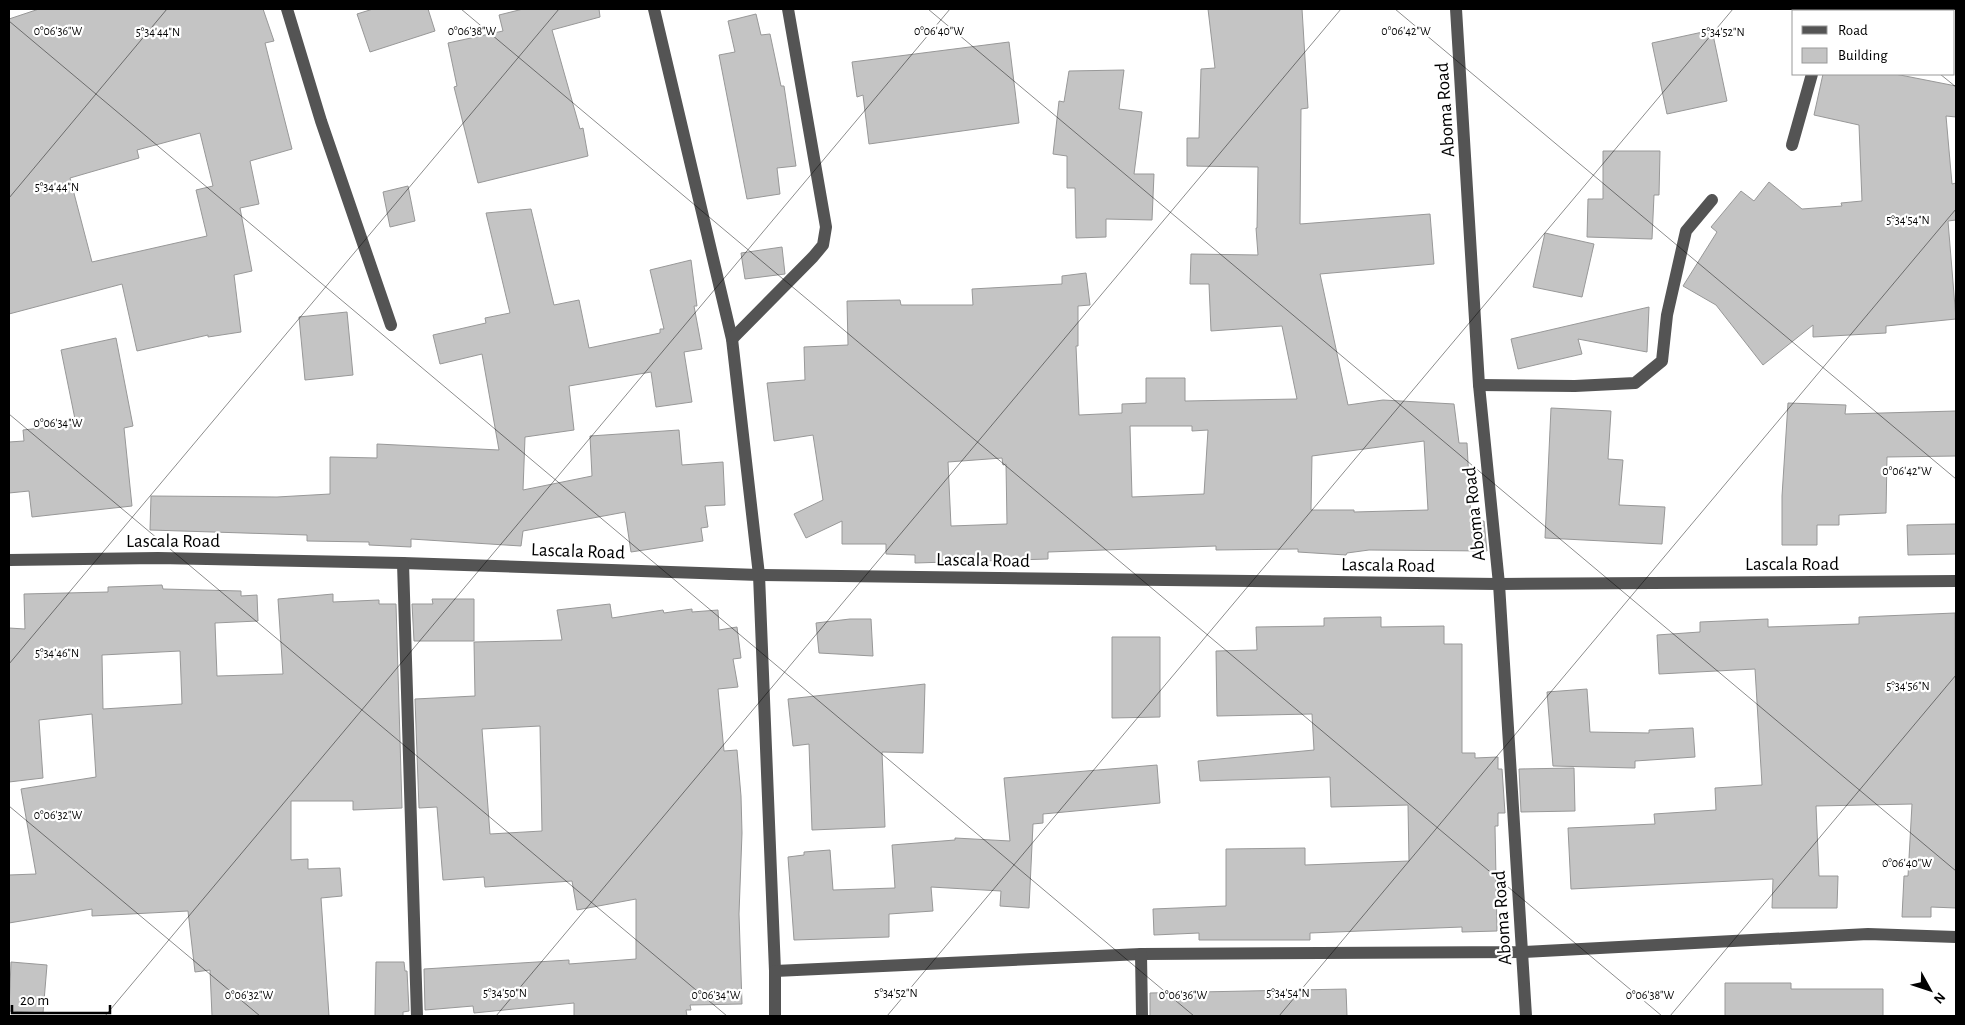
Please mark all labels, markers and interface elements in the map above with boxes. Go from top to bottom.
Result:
legend [1792,10,1955,75]
text: Road [1838,23,1868,38]
text: 0°06'36"W [34,25,83,37]
text: 0°06'38"W [448,25,497,37]
text: 0°06'40"W [914,25,964,37]
text: 0°06'42"W [1381,25,1431,37]
text: 5°34'44"N [136,26,180,38]
text: 5°34'52"N [1701,26,1745,38]
text: Building [1838,48,1888,63]
street label: Aboma Road [1433,62,1458,158]
text: 5°34'44"N [35,181,79,193]
text: 5°34'54"N [1886,214,1930,226]
text: 0°06'34"W [34,417,83,429]
text: 0°06'42"W [1882,465,1932,477]
street label: Aboma Road [1460,466,1489,562]
street label: Lascala Road [126,532,220,551]
street label: Lascala Road [531,540,625,563]
street label: Lascala Road [936,550,1030,571]
street label: Lascala Road [1341,555,1435,576]
street label: Lascala Road [1745,555,1839,574]
text: 5°34'46"N [35,647,79,659]
text: 5°34'56"N [1886,680,1930,692]
text: 0°06'32"W [34,809,83,821]
text: 0°06'40"W [1882,857,1932,869]
street label: Aboma Road [1490,870,1515,966]
north arrow [1905,965,1955,1015]
scale bar [12,982,110,1014]
text: 5°34'50"N [483,987,527,999]
text: 5°34'52"N [874,987,918,999]
text: 5°34'54"N [1266,987,1310,999]
text: 0°06'32"W [225,989,274,1001]
text: 0°06'34"W [692,989,741,1001]
text: 0°06'36"W [1159,989,1208,1001]
text: 0°06'38"W [1626,989,1675,1001]
text: N [1931,989,1948,1006]
text: 20 m [20,993,49,1008]

